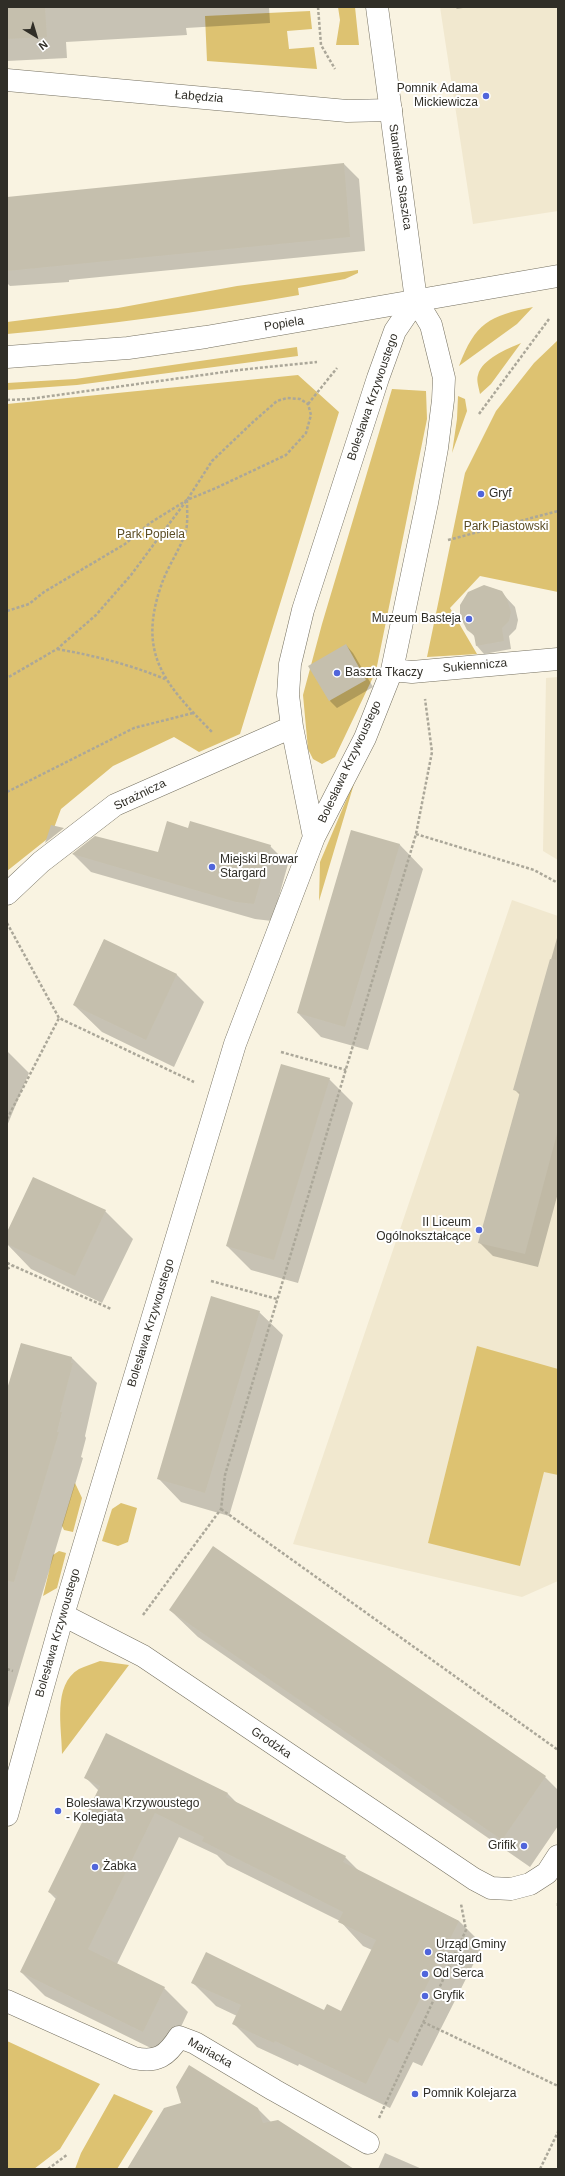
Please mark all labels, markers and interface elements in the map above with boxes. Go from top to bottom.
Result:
north arrow [16,16,56,56]
text: N [37,38,50,53]
place label: Pomnik Adama Mickiewicza [397,82,478,110]
street label: Łabędzia [174,88,224,106]
marker: Pomnik Adama Mickiewicza [481,91,491,101]
street label: Stanisława Staszica [385,123,415,231]
street label: Popiela [263,314,305,334]
street label: Bolesława Krzywoustego [344,332,402,462]
place label: Gryf [489,487,512,501]
marker: Gryf [476,489,486,499]
park label: Park Piastowski [464,520,548,534]
park label: Park Popiela [117,528,185,542]
place label: Muzeum Basteja [372,612,461,626]
marker: Muzeum Basteja [464,614,474,624]
street label: Sukiennicza [442,656,508,676]
place label: Baszta Tkaczy [345,666,423,680]
marker: Baszta Tkaczy [332,668,342,678]
street label: Bolesława Krzywoustego [315,699,385,825]
street label: Strażnicza [112,776,168,814]
place label: Miejski Browar Stargard [220,853,298,881]
marker: Miejski Browar Stargard [207,862,217,872]
place label: II Liceum Ogólnokształcące [376,1216,471,1244]
marker: II Liceum Ogólnokształcące [474,1225,484,1235]
street label: Bolesława Krzywoustego [125,1257,177,1389]
street label: Bolesława Krzywoustego [33,1567,83,1699]
street label: Grodzka [248,1724,294,1762]
place label: Bolesława Krzywoustego - Kolegiata [66,1797,199,1825]
marker: Bolesława Krzywoustego - Kolegiata [53,1806,63,1816]
place label: Grifik [488,1839,516,1853]
marker: Grifik [519,1841,529,1851]
place label: Żabka [103,1860,136,1874]
marker: Żabka [90,1862,100,1872]
place label: Urząd Gminy Stargard [436,1938,506,1966]
marker: Urząd Gminy Stargard [423,1947,433,1957]
place label: Od Serca [433,1967,484,1981]
marker: Od Serca [420,1969,430,1979]
place label: Gryfik [433,1989,464,2003]
marker: Gryfik [420,1991,430,2001]
street label: Mariacka [185,2035,235,2071]
place label: Pomnik Kolejarza [423,2087,516,2101]
marker: Pomnik Kolejarza [410,2089,420,2099]

